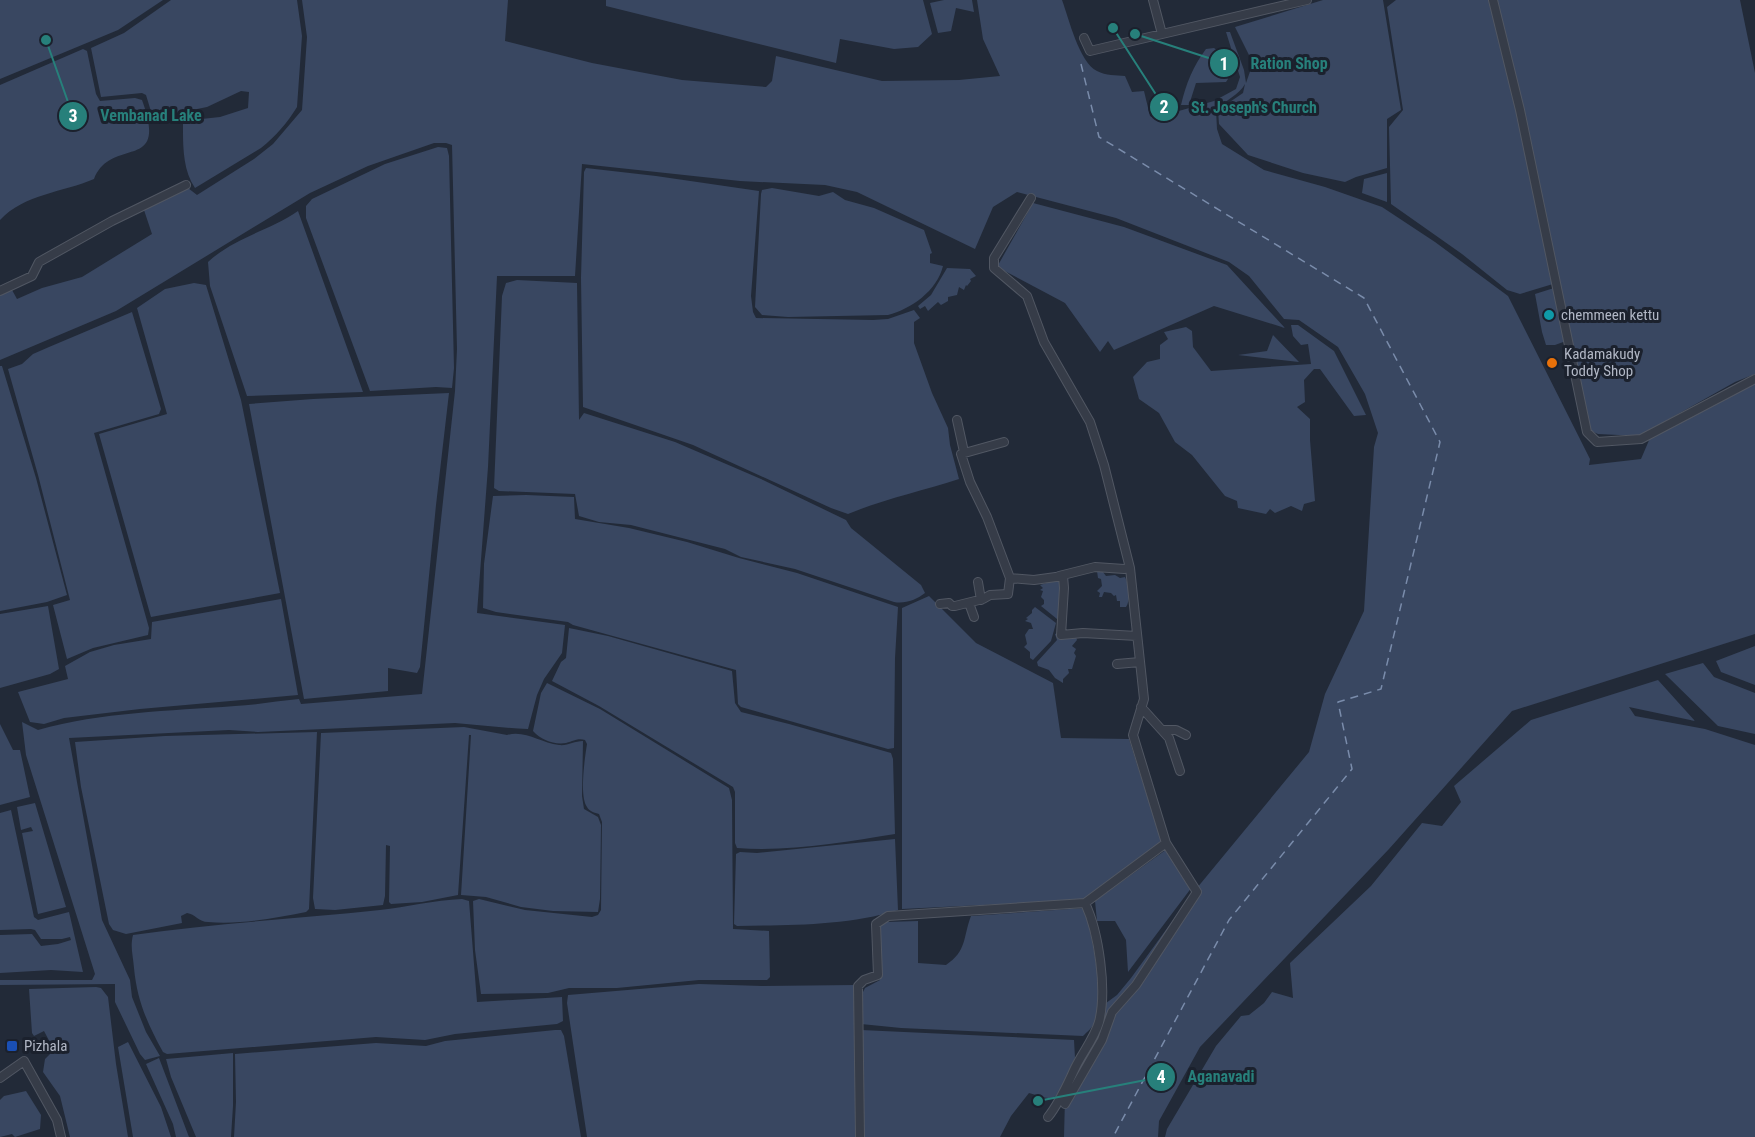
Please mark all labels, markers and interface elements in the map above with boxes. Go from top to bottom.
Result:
callout: Ration Shop [1209,46,1340,80]
text: 1 [1219,53,1229,74]
text: Ration Shop [1250,54,1328,73]
callout: St. Joseph's Church [1149,90,1329,124]
text: 2 [1159,96,1169,117]
text: St. Joseph's Church [1191,98,1317,117]
callout: Vembanad Lake [58,99,214,133]
text: 3 [68,105,78,126]
text: Vembanad Lake [100,106,202,125]
place label: chemmeen kettu [1561,306,1659,324]
marker: chemmeen kettu [1542,308,1556,322]
place label: Kadamakudy Toddy Shop [1564,345,1640,380]
marker: Kadamakudy Toddy Shop [1545,356,1559,370]
place label: Pizhala [24,1037,67,1055]
marker: Pizhala [5,1039,19,1053]
callout: Aganavadi [1146,1060,1267,1094]
text: 4 [1156,1066,1166,1087]
text: Aganavadi [1187,1067,1255,1086]

